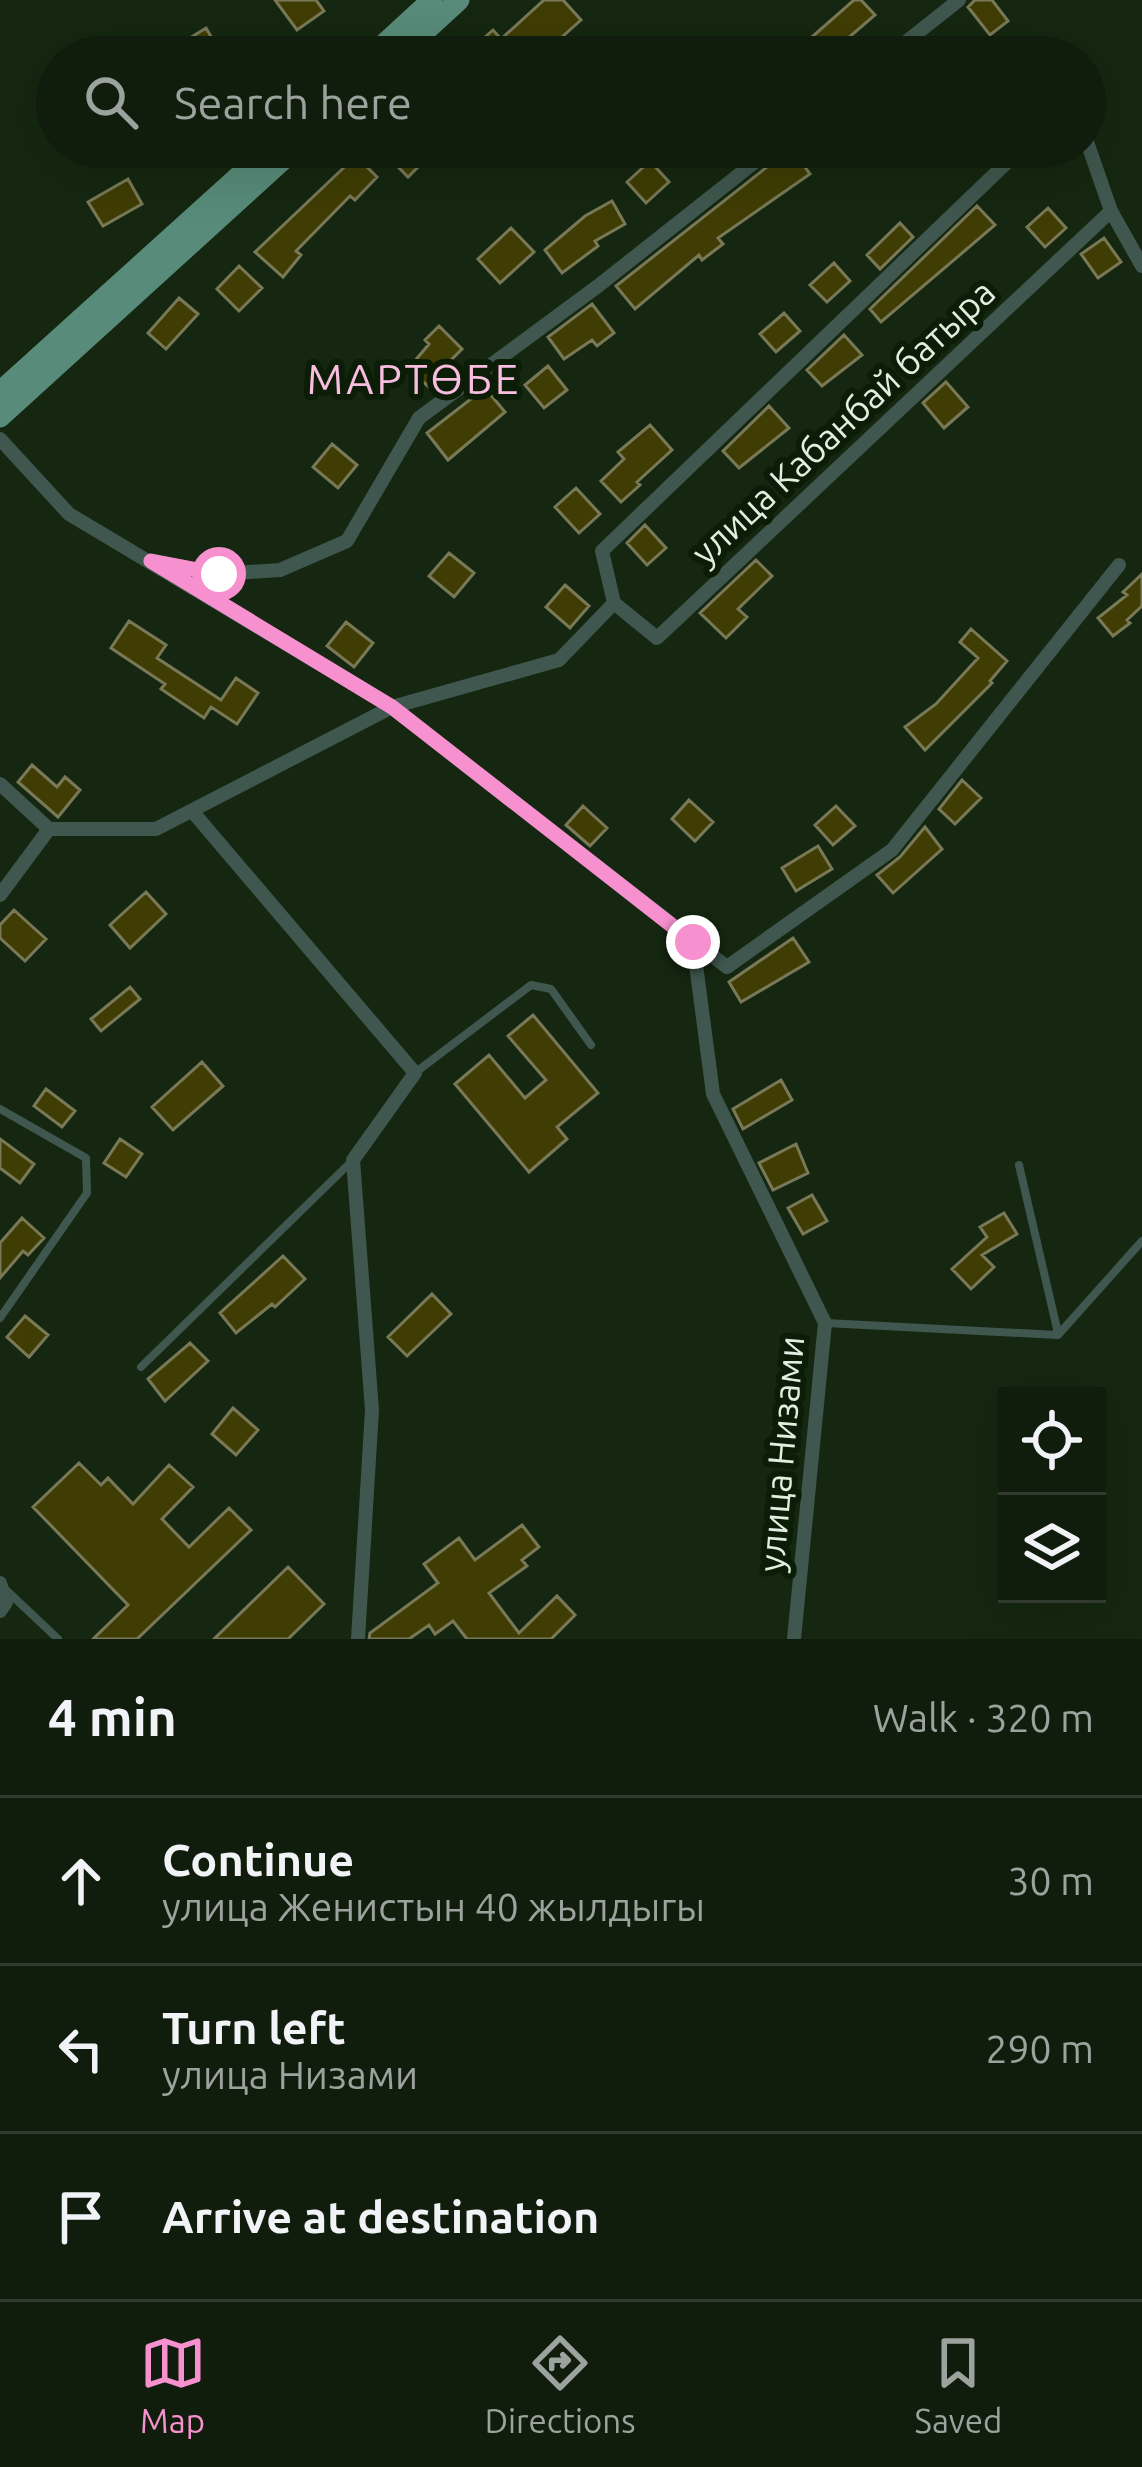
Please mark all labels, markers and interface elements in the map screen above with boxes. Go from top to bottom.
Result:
search box [36,36,1106,168]
icon: search [78,69,144,135]
text: Search here [174,77,412,128]
street label: улица Кабанбай батыра [683,271,1002,573]
district label: МАРТӨБЕ [307,355,521,402]
route start [192,547,246,601]
route end [666,915,720,969]
street label: улица Низами [750,1334,811,1574]
map controls [998,1387,1106,1603]
button: locate [998,1387,1106,1495]
button: layers [998,1495,1106,1603]
text: 4 min [48,1688,177,1746]
text: Walk · 320 m [873,1696,1094,1739]
text: Continue [162,1834,354,1885]
icon: ahead [48,1848,114,1914]
text: 30 m [1007,1859,1094,1902]
text: улица Женистын 40 жылдыгы [162,1885,705,1928]
text: Turn left [162,2002,346,2053]
icon: left [48,2016,114,2082]
text: 290 m [985,2027,1094,2070]
text: улица Низами [162,2053,418,2096]
icon: arrive [48,2184,114,2250]
text: Arrive at destination [162,2191,599,2242]
tab: Map [140,2330,206,2439]
tab: Directions [485,2330,635,2439]
tab: Saved [915,2330,1002,2439]

